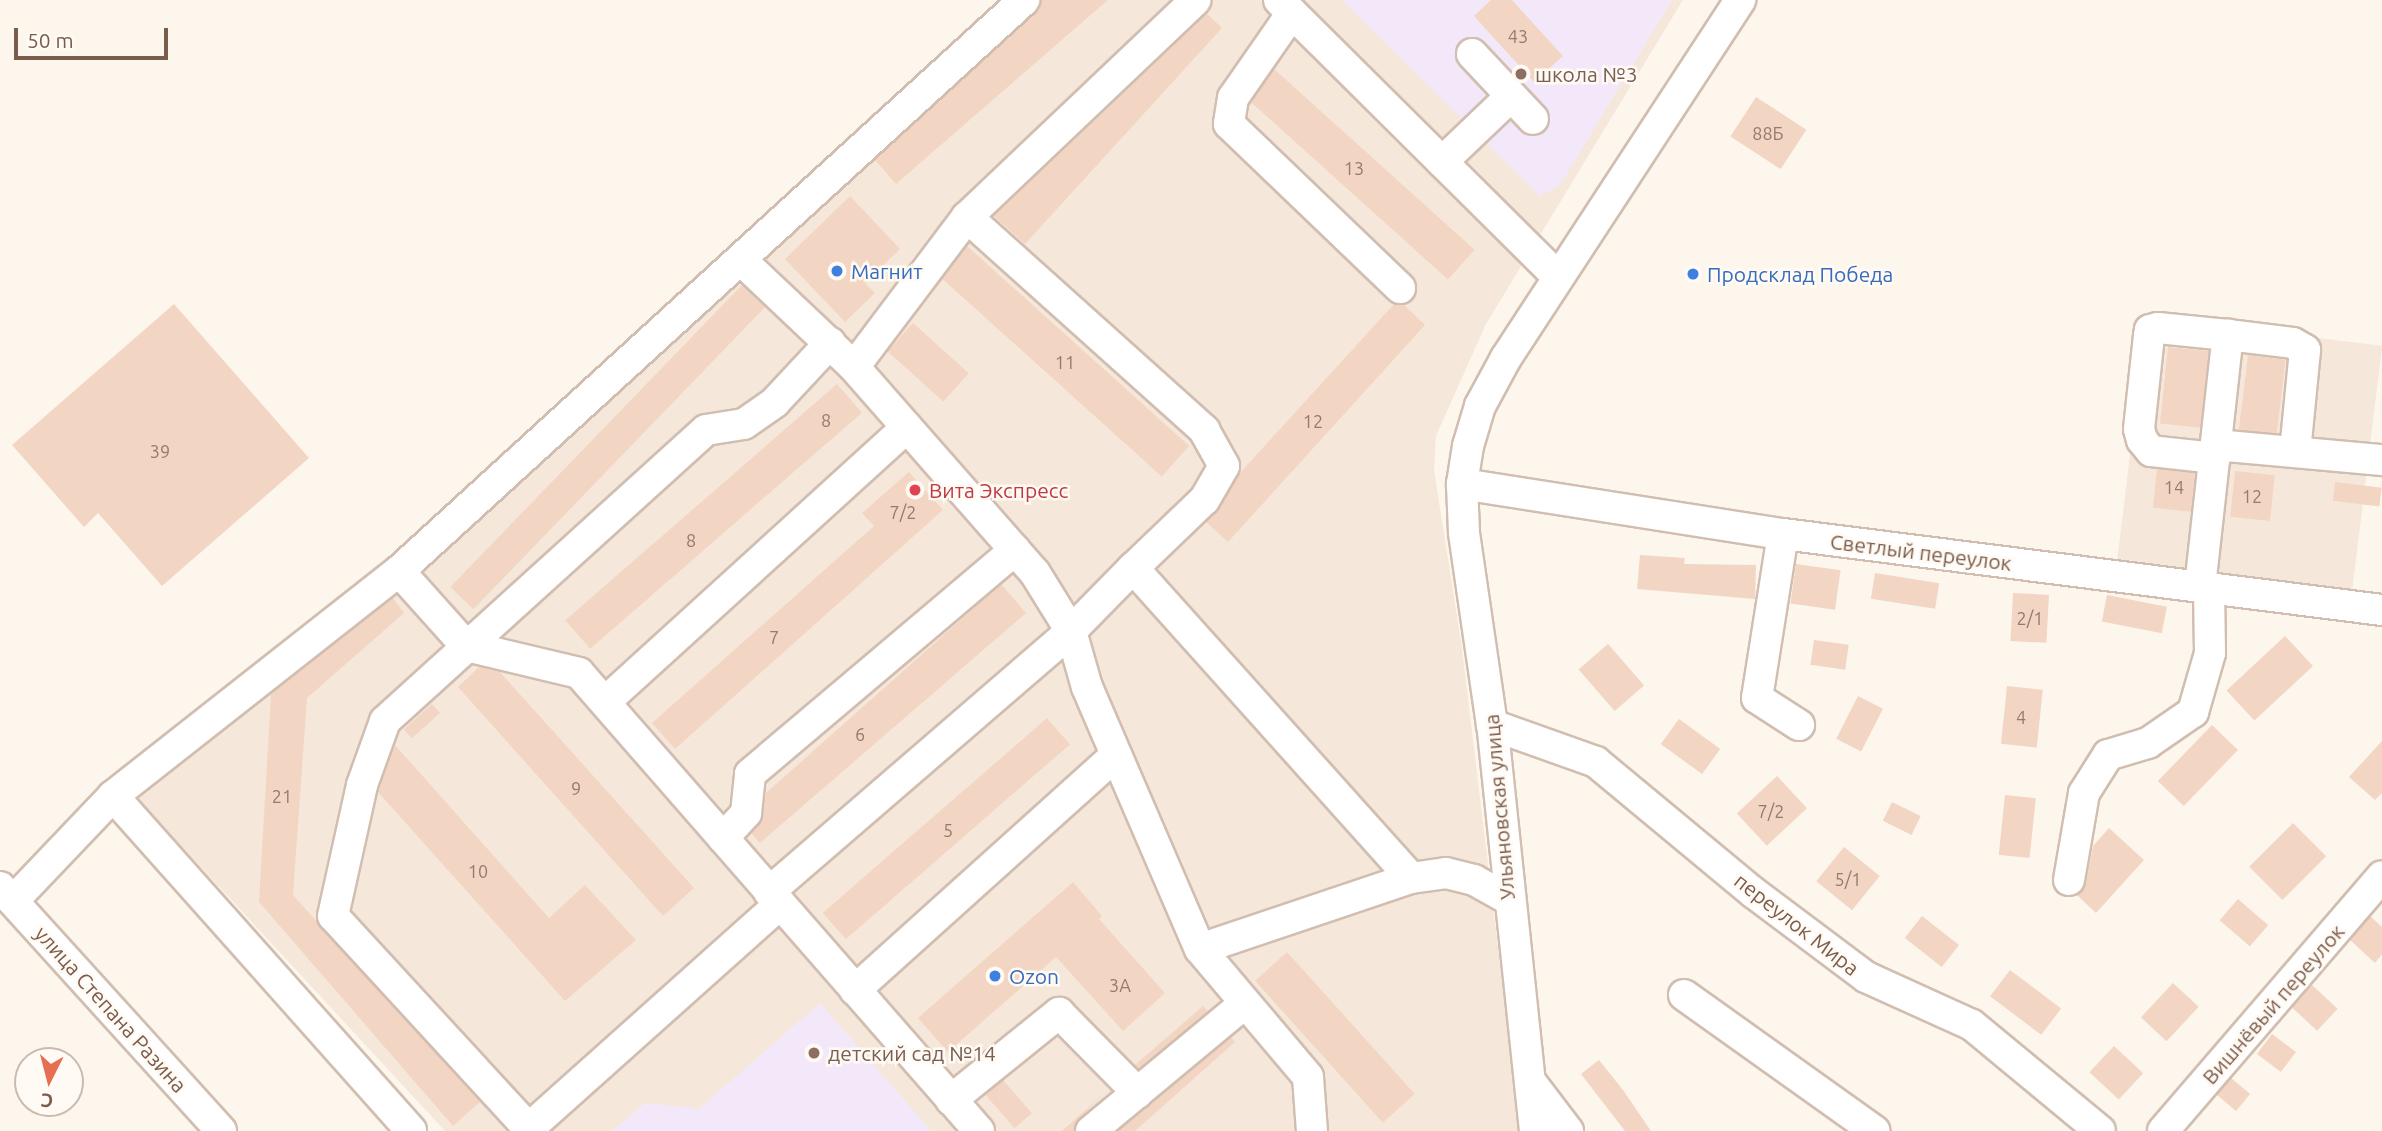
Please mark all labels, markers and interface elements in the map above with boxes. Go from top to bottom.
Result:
scale bar [18,14,172,58]
house number: 43 [1508,25,1528,47]
text: 50 m [27,28,74,52]
place label: школа №3 [1535,61,1638,87]
marker: школа №3 [1513,66,1529,82]
house number: 88Б [1752,122,1784,144]
house number: 13 [1344,157,1364,179]
place label: Магнит [851,258,923,284]
place label: Продсклад Победа [1707,261,1893,287]
marker: Магнит [829,263,845,279]
marker: Продсклад Победа [1685,266,1701,282]
house number: 11 [1055,351,1075,373]
house number: 8 [821,409,831,431]
house number: 12 [1303,410,1323,432]
house number: 39 [150,440,170,462]
house number: 14 [2164,476,2184,498]
place label: Вита Экспресс [929,477,1068,503]
marker: Вита Экспресс [907,482,923,498]
house number: 12 [2242,485,2262,507]
house number: 7/2 [890,501,916,523]
street label: Светлый переулок [1829,528,2013,576]
house number: 8 [686,529,696,551]
house number: 2/1 [2017,607,2043,629]
house number: 7 [769,626,779,648]
house number: 4 [2016,706,2026,728]
street label: Ульяновская улица [1478,713,1520,901]
house number: 6 [855,723,865,745]
house number: 9 [571,777,581,799]
house number: 21 [272,785,292,807]
house number: 7/2 [1758,800,1784,822]
house number: 5 [943,819,953,841]
house number: 10 [468,860,488,882]
street label: переулок Мира [1730,868,1864,980]
house number: 5/1 [1835,868,1861,890]
street label: Вишнёвый переулок [2197,919,2349,1089]
street label: улица Степана Разина [30,921,192,1097]
place label: Ozon [1009,963,1059,989]
marker: Ozon [987,968,1003,984]
house number: 3А [1109,974,1131,996]
place label: детский сад №14 [828,1040,996,1066]
marker: детский сад №14 [806,1045,822,1061]
north arrow [14,1047,84,1117]
text: С [40,1089,54,1112]

